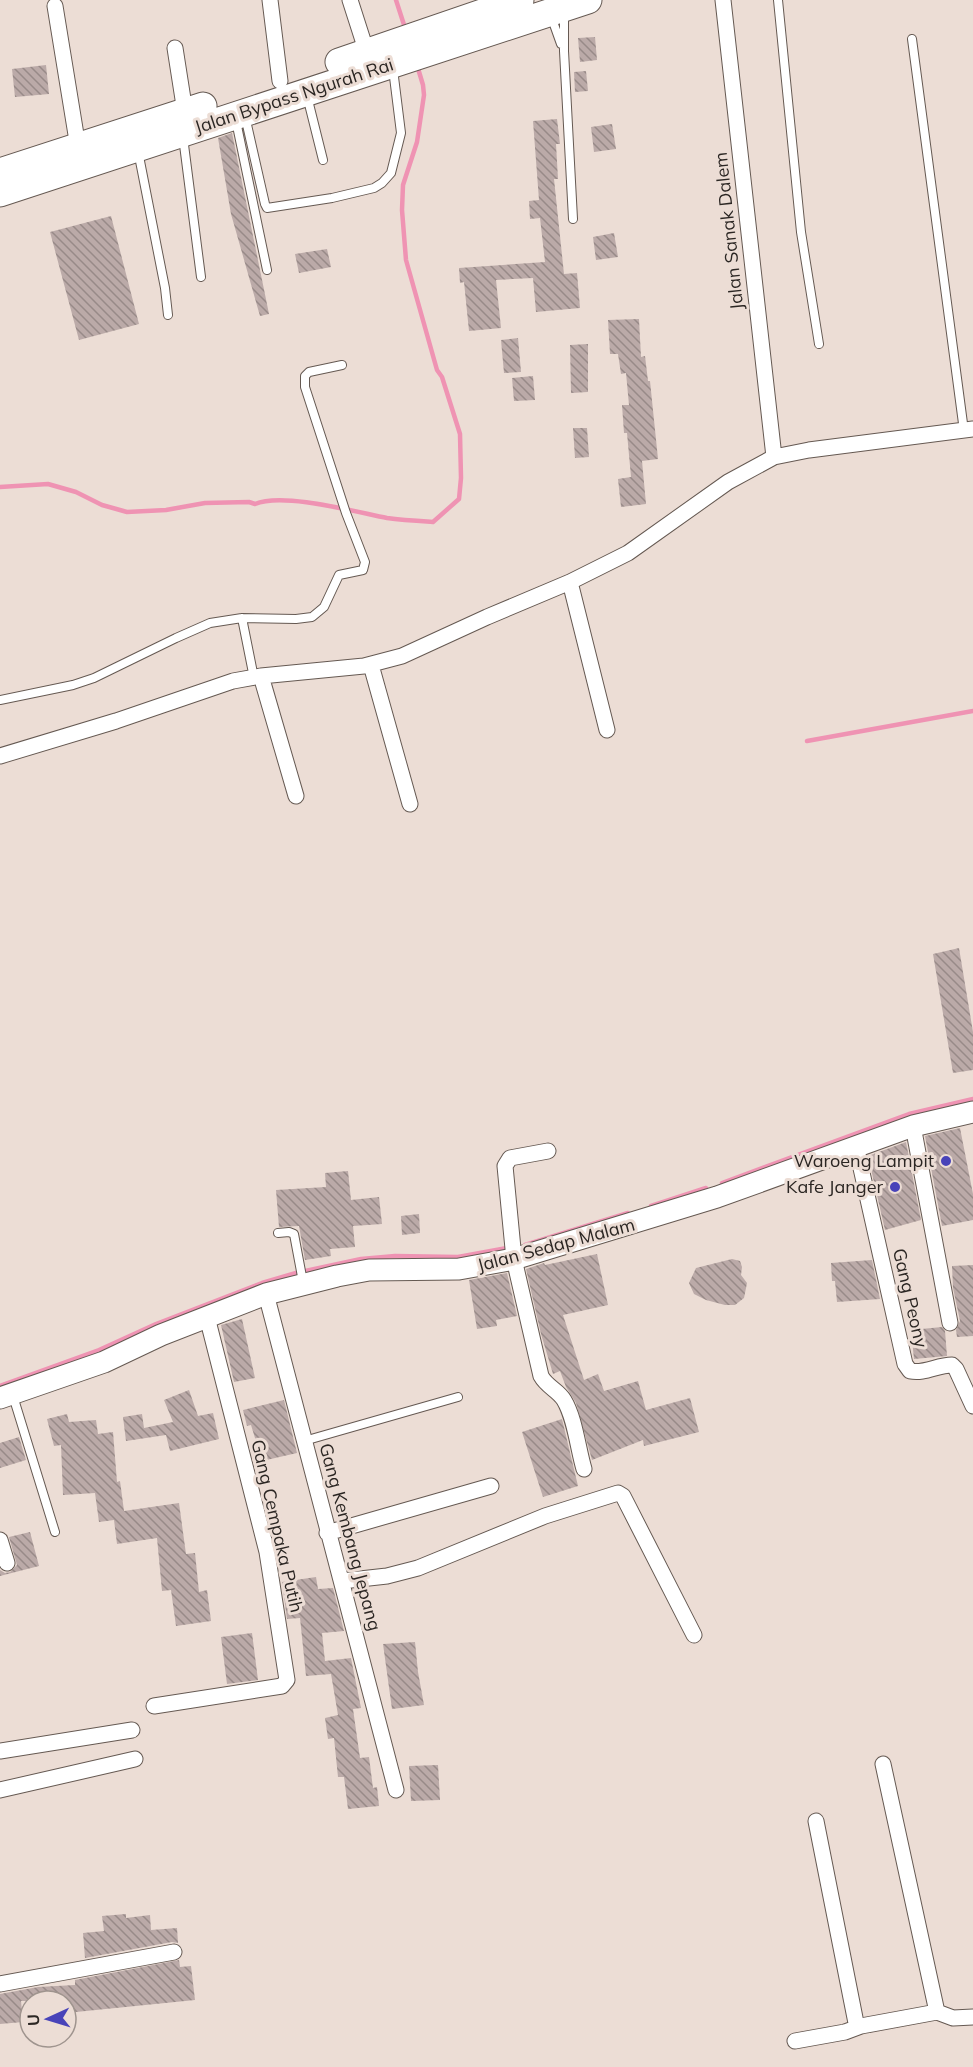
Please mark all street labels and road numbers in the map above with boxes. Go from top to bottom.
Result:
street label: Jalan Bypass Ngurah Rai [192,52,396,139]
street label: Jalan Sanak Dalem [709,151,748,311]
street label: Jalan Sedap Malam [475,1212,637,1277]
street label: Gang Peony [888,1246,933,1350]
street label: Gang Cempaka Putih [246,1437,309,1615]
street label: Gang Kembang Jepang [314,1441,387,1633]

